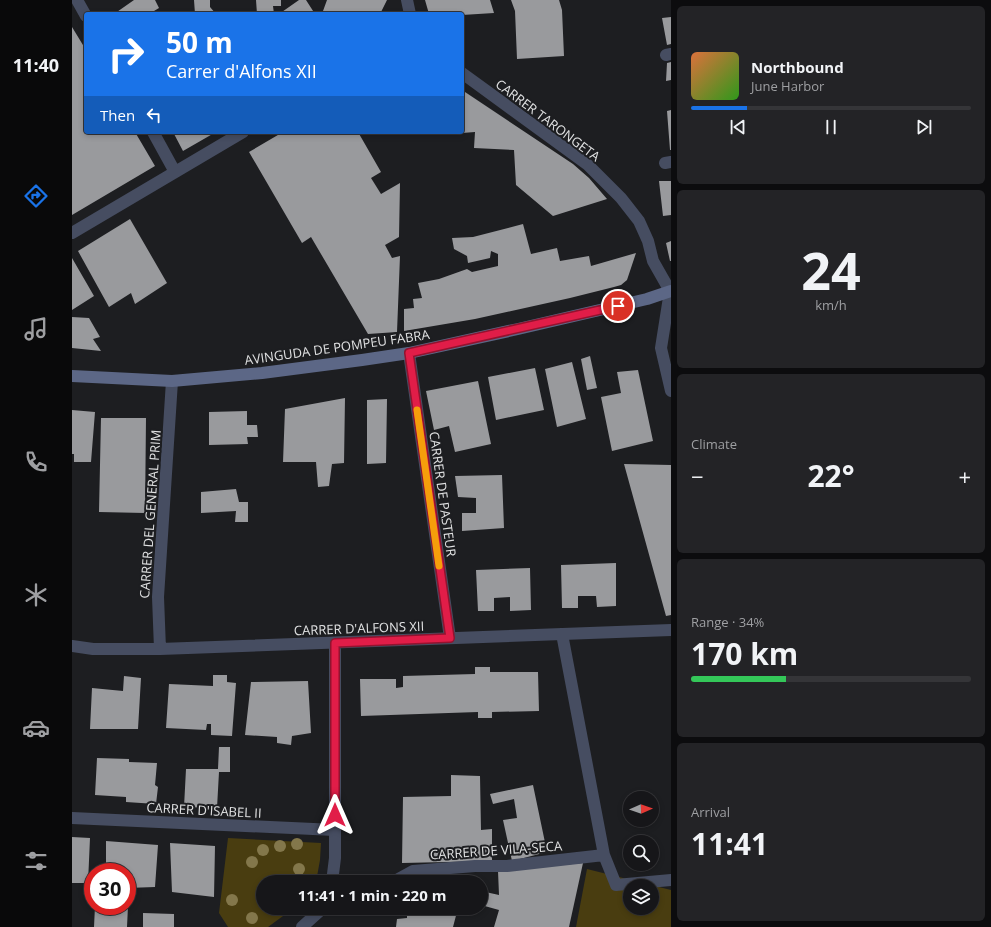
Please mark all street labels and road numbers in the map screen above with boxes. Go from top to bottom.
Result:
street label: CARRER TARONGETA [492,75,605,166]
street label: AVINGUDA DE POMPEU FABRA [243,325,431,369]
street label: CARRER DEL GENERAL PRIM [135,429,165,599]
street label: CARRER DE PASTEUR [425,430,461,558]
street label: CARRER D'ALFONS XII [294,617,424,639]
street label: CARRER D'ISABEL II [146,798,262,822]
street label: CARRER DE VILA-SECA [429,836,563,864]

